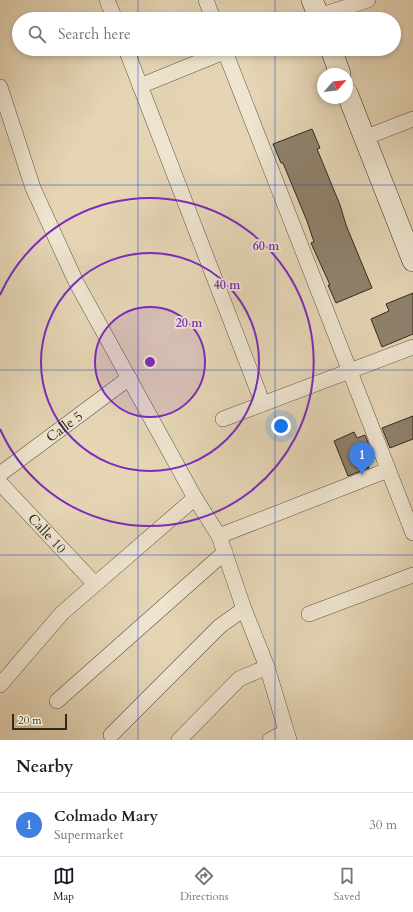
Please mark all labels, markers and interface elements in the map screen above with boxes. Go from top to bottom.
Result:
search box [12,12,401,56]
icon: search [26,23,48,45]
text: Search here [58,24,131,44]
north arrow [317,68,353,104]
text: 60 m [253,238,280,254]
text: 40 m [214,277,241,293]
text: 20 m [176,315,203,331]
centre of rings [143,355,157,369]
street label: Calle 5 [42,406,86,446]
your location [271,416,291,436]
pin: 1 [349,442,375,475]
street label: Calle 10 [24,509,71,557]
scale bar [12,712,67,731]
text: 20 m [18,713,42,728]
text: Nearby [16,755,73,778]
text: Colmado Mary [54,806,158,826]
text: 1 [26,816,32,834]
text: 30 m [369,816,397,834]
text: Supermarket [54,826,124,844]
tab: Map [53,865,75,904]
tab: Directions [180,865,228,904]
tab: Saved [334,865,360,904]

